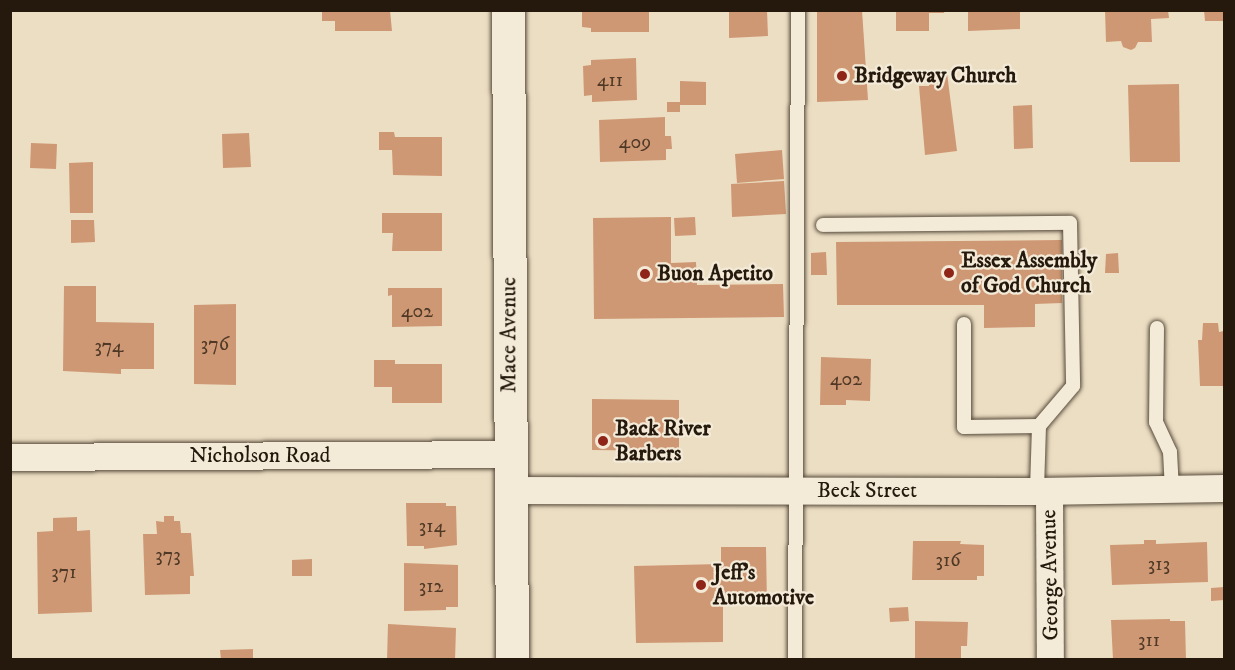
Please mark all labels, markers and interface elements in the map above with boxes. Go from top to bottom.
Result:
place label: Bridgeway Church [854,63,1017,89]
house number: 411 [597,68,623,92]
marker: Bridgeway Church [835,69,849,83]
house number: 409 [619,130,651,154]
place label: Essex Assembly of God Church [961,247,1097,298]
place label: Buon Apetito [657,261,773,287]
marker: Essex Assembly of God Church [942,266,956,280]
marker: Buon Apetito [638,267,652,281]
street label: Mace Avenue [496,277,522,393]
house number: 402 [401,299,433,323]
house number: 376 [201,332,229,356]
house number: 374 [94,334,124,358]
house number: 402 [830,367,862,391]
place label: Back River Barbers [615,415,711,466]
marker: Back River Barbers [596,434,610,448]
street label: Nicholson Road [189,443,331,469]
street label: Beck Street [817,478,917,504]
street label: George Avenue [1036,509,1064,641]
house number: 314 [419,514,445,538]
house number: 373 [155,543,181,567]
house number: 316 [935,548,961,572]
house number: 313 [1148,552,1170,576]
place label: Jeff’s Automotive [713,559,814,610]
house number: 371 [51,560,77,584]
house number: 312 [419,574,443,598]
marker: Jeff’s Automotive [694,578,708,592]
house number: 311 [1138,628,1160,652]

